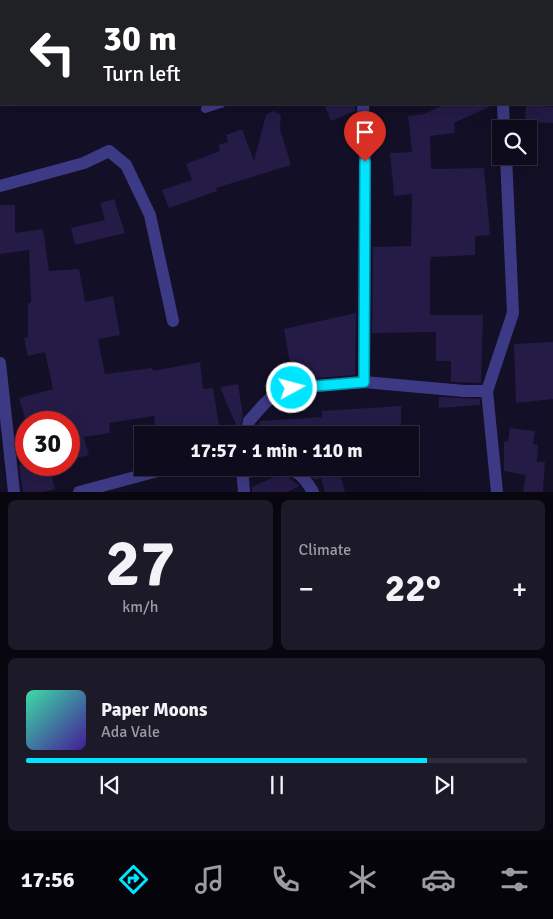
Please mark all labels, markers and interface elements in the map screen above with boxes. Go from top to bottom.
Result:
text: 30 m [103,17,177,60]
icon: left [20,20,85,85]
text: Turn left [103,60,181,87]
pin [344,111,386,162]
icon: arrive [351,118,379,146]
map controls [492,120,537,165]
button: search [492,120,537,165]
position arrow [265,361,317,413]
speed limit sign: 30 [15,411,80,476]
text: 17:57 · 1 min · 110 m [190,439,363,463]
text: 27 [105,524,175,604]
text: Climate [299,540,351,560]
text: 22° [385,565,441,612]
text: − [299,572,314,606]
text: + [512,572,527,606]
text: km/h [122,597,158,617]
text: Paper Moons [101,698,207,722]
text: Ada Vale [101,722,160,742]
icon: previous [96,771,124,799]
icon: pause [263,771,291,799]
icon: next [430,771,458,799]
icon: directions [116,862,151,897]
icon: music [192,862,227,897]
icon: phone [268,862,303,897]
icon: climate [345,862,380,897]
icon: car [421,862,456,897]
icon: filters [497,862,532,897]
text: 17:56 [21,866,75,893]

